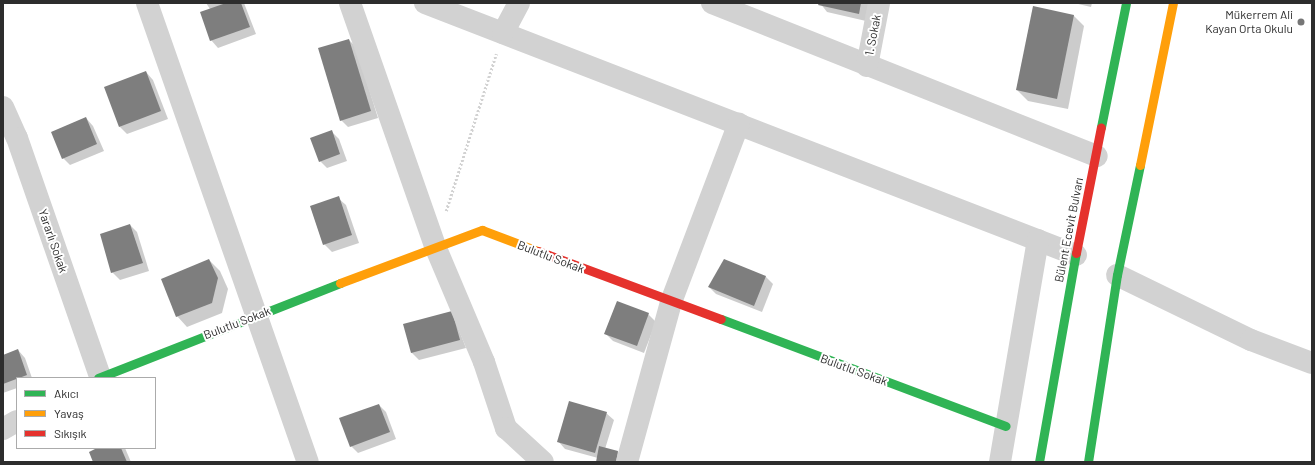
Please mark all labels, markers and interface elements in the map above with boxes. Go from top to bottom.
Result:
place label: Mükerrem Ali Kayan Orta Okulu [1205,8,1293,36]
street label: 1. Sokak [862,13,884,57]
marker: Mükerrem Ali Kayan Orta Okulu [1296,17,1306,27]
street label: Bülent Ecevit Bulvarı [1052,176,1086,284]
street label: Yararlı Sokak [35,207,71,275]
street label: Bulutlu Sokak [515,238,587,276]
street label: Bulutlu Sokak [201,304,273,342]
street label: Bulutlu Sokak [818,351,890,389]
legend [16,377,156,449]
text: Akıcı [54,386,79,400]
text: Yavaş [54,406,84,420]
text: Sıkışık [54,426,86,440]

